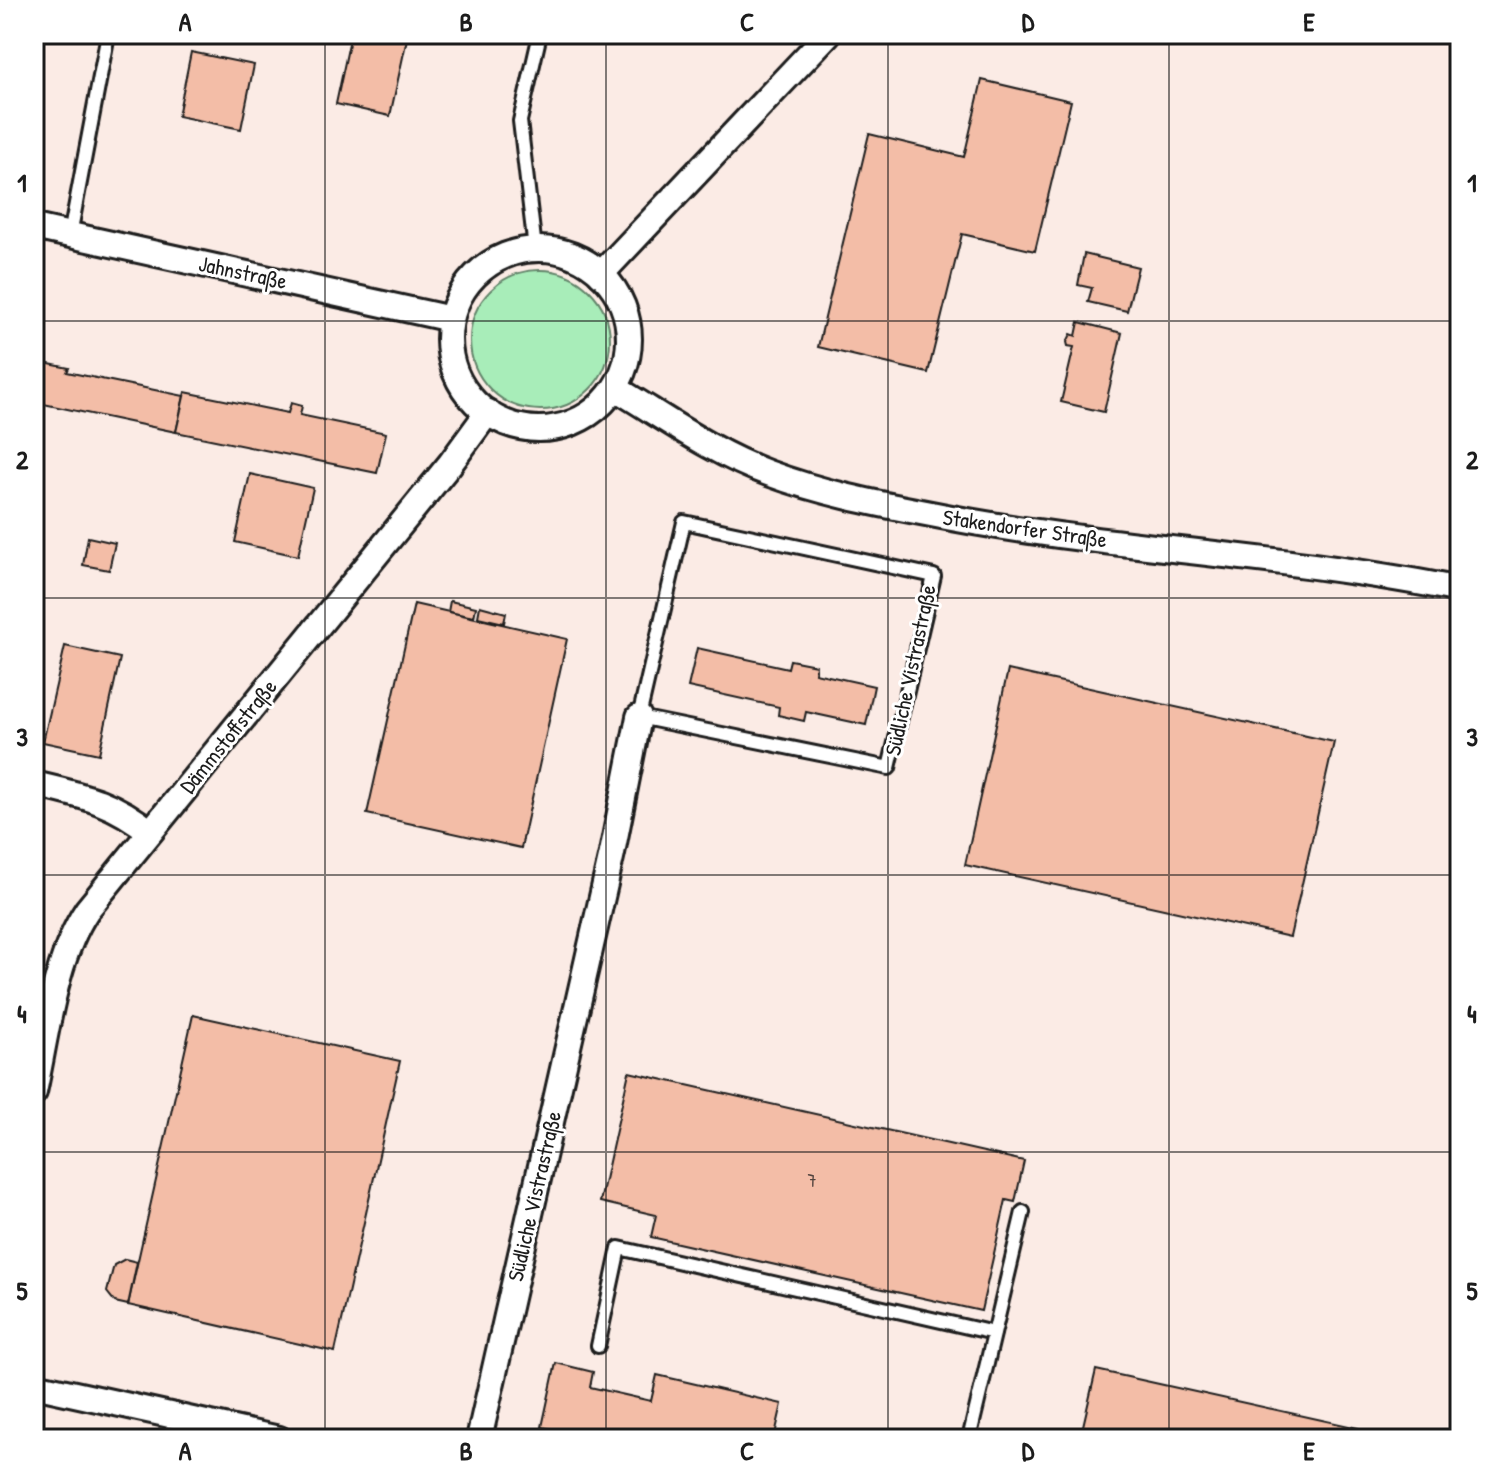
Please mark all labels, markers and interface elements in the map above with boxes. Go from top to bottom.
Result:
text: A [179,4,192,39]
text: B [459,4,473,39]
text: C [740,4,754,39]
text: D [1022,4,1035,39]
text: E [1303,4,1315,39]
text: 1 [17,165,27,200]
text: 1 [1467,165,1477,200]
street label: Jahnstraße [196,248,290,296]
text: 2 [16,442,29,477]
text: 2 [1466,442,1479,477]
street label: Stakendorfer Straße [941,502,1109,554]
street label: Südliche Vistrastraße [877,582,943,758]
street label: Dämmstoffstraße [173,672,284,799]
text: 3 [16,719,28,754]
text: 3 [1466,719,1478,754]
text: 4 [17,996,27,1031]
text: 4 [1467,996,1477,1031]
street label: Südliche Vistrastraße [500,1108,568,1284]
house number: 7 [808,1168,817,1193]
text: 5 [17,1273,28,1308]
text: 5 [1467,1273,1478,1308]
text: A [179,1433,192,1468]
text: B [459,1433,473,1468]
text: C [740,1433,754,1468]
text: D [1022,1433,1035,1468]
text: E [1303,1433,1315,1468]

